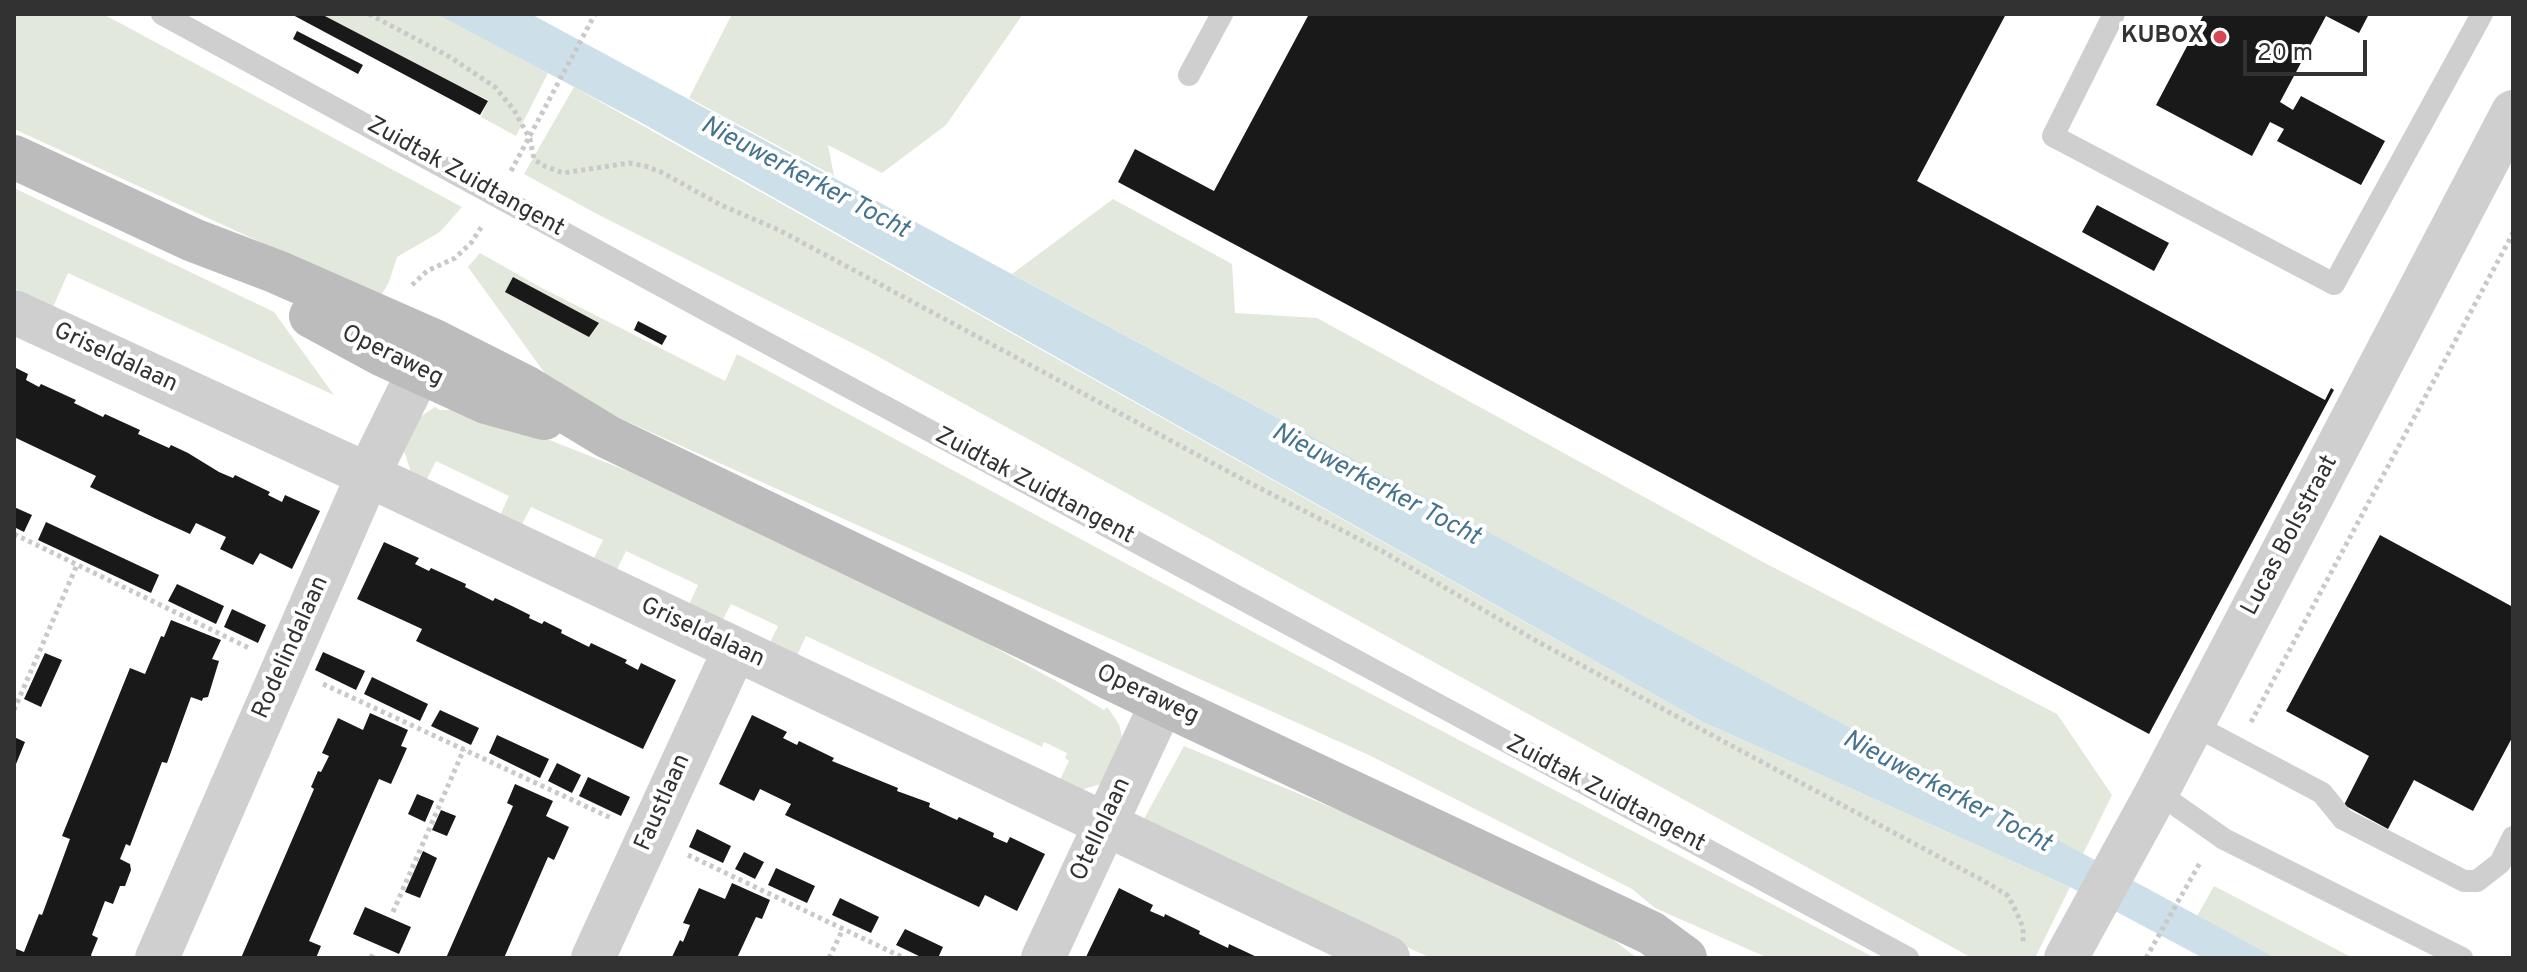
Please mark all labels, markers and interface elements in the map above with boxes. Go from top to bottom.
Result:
place label: KUBOX [2121,23,2204,51]
scale bar [2247,24,2371,74]
marker: KUBOX [2211,28,2229,46]
text: 20 m [2257,39,2313,69]
water label: Nieuwerkerker Tocht [694,111,914,247]
street label: Zuidtak Zuidtangent [361,112,569,244]
street label: Griseldalaan [48,318,182,400]
street label: Operaweg [336,320,448,394]
water label: Nieuwerkerker Tocht [1265,418,1485,554]
street label: Zuidtak Zuidtangent [929,422,1139,552]
street label: Lucas Bolsstraat [2237,451,2345,621]
street label: Rodelindalaan [248,572,336,724]
street label: Griseldalaan [635,593,769,675]
street label: Operaweg [1091,660,1203,732]
water label: Nieuwerkerker Tocht [1836,725,2056,861]
street label: Zuidtak Zuidtangent [1500,730,1710,860]
street label: Faustlaan [630,750,698,856]
street label: Otellolaan [1066,774,1138,886]

